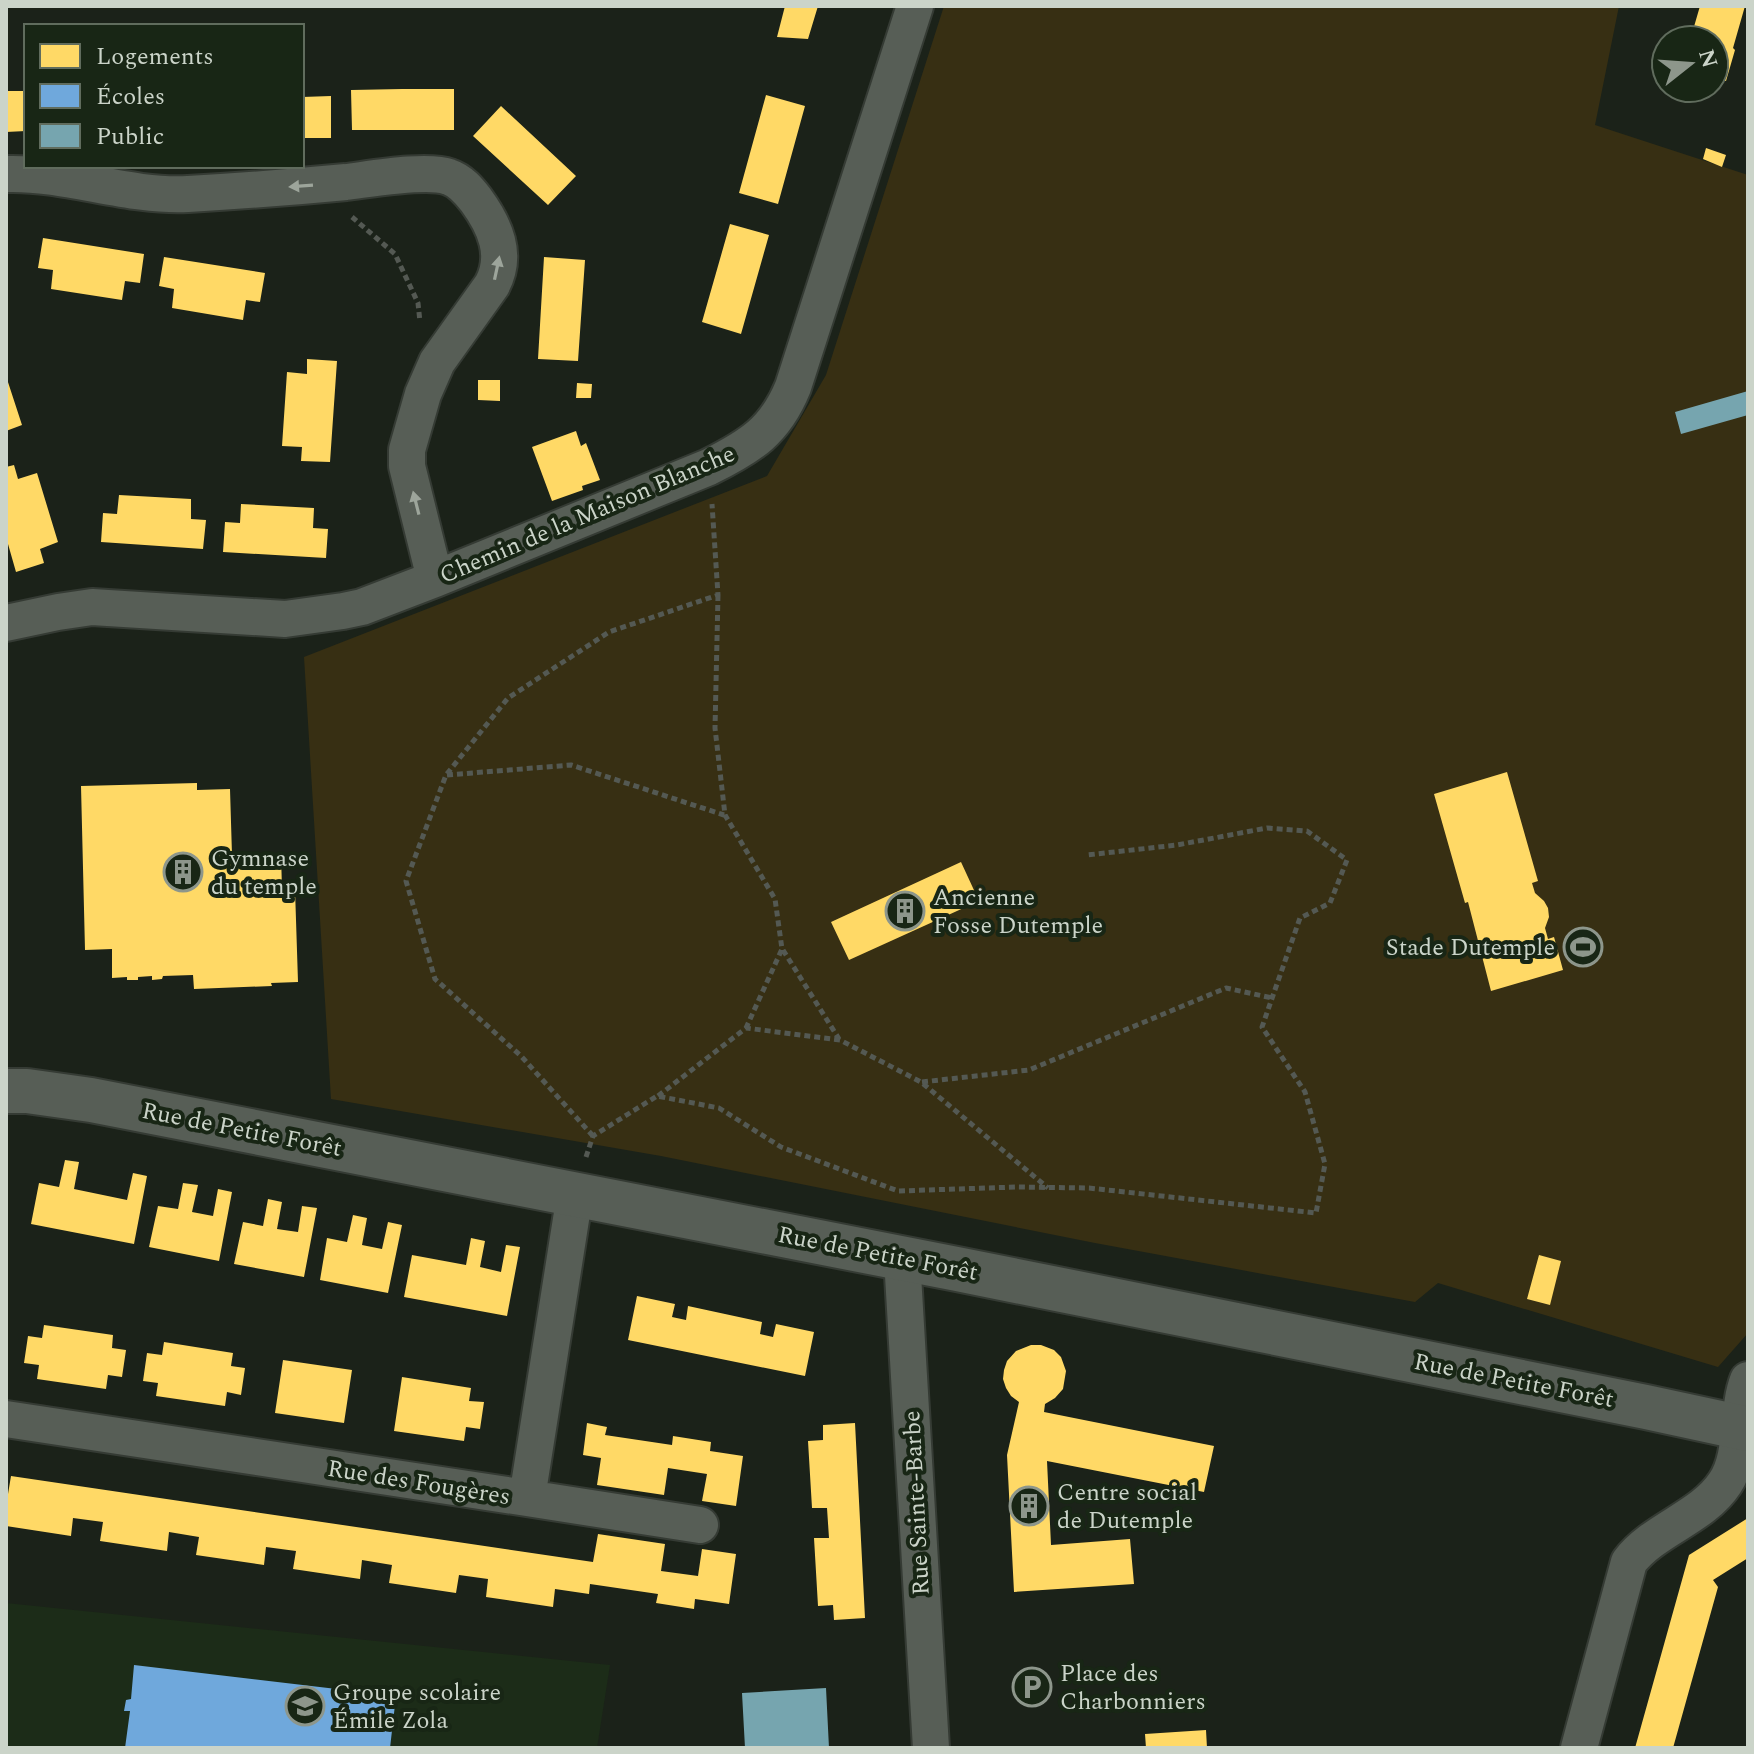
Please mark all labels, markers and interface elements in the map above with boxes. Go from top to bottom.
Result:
legend [24,24,304,168]
north arrow [1650,24,1730,104]
text: Logements [96,39,214,75]
text: N [1689,45,1726,72]
text: Écoles [96,79,165,115]
text: Public [96,119,164,155]
one-way arrow [288,180,313,193]
one-way arrow [491,256,504,281]
street label: Chemin de la Maison Blanche [434,436,741,594]
one-way arrow [409,490,421,515]
place label: Gymnase du temple [211,841,317,905]
building icon: Gymnase du temple [162,851,204,893]
place label: Ancienne Fosse Dutemple [933,880,1103,944]
building icon: Ancienne Fosse Dutemple [884,890,926,932]
sports icon: Stade Dutemple [1562,926,1604,968]
place label: Stade Dutemple [1386,930,1555,966]
street label: Rue de Petite Forêt [139,1093,345,1167]
street label: Rue de Petite Forêt [775,1217,981,1291]
street label: Rue de Petite Forêt [1411,1344,1617,1418]
street label: Rue Sainte-Barbe [894,1410,940,1596]
street label: Rue des Fougères [325,1451,513,1515]
place label: Centre social de Dutemple [1057,1475,1197,1539]
building icon: Centre social de Dutemple [1008,1485,1050,1527]
place label: Place des Charbonniers [1060,1656,1206,1720]
parking icon: Place des Charbonniers [1011,1666,1053,1708]
place label: Groupe scolaire Émile Zola [333,1675,501,1739]
school or university icon: Groupe scolaire Émile Zola [284,1685,326,1727]

